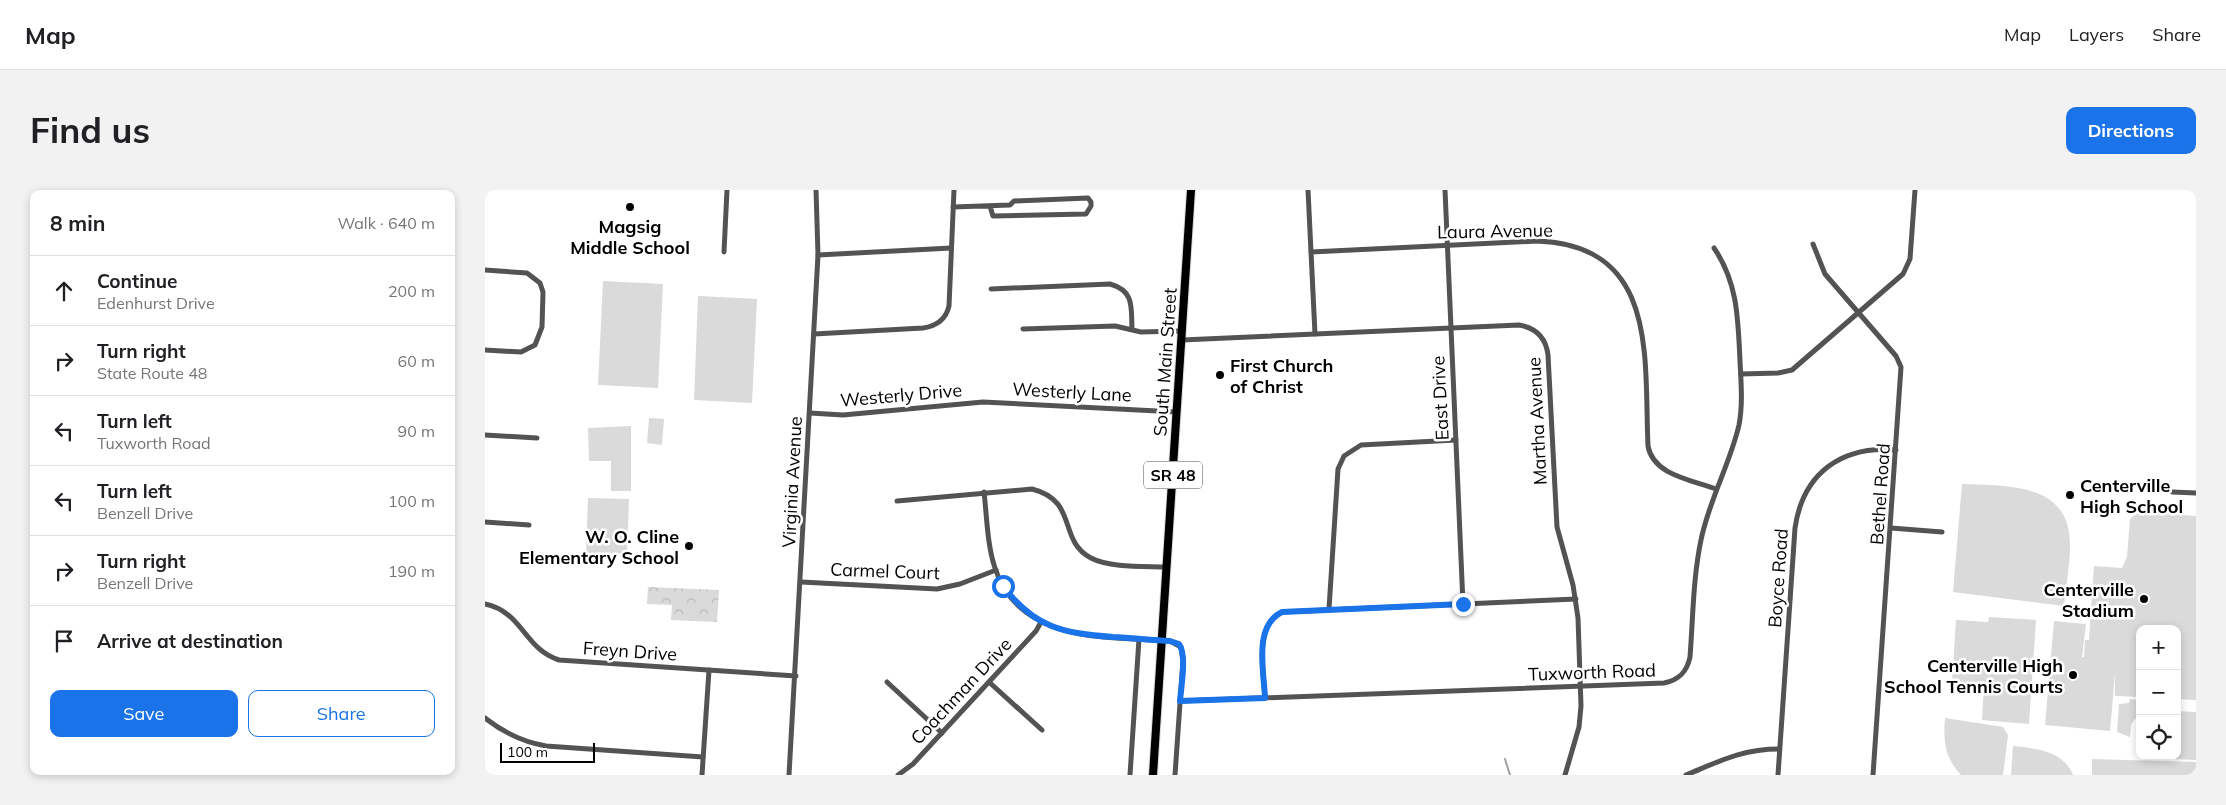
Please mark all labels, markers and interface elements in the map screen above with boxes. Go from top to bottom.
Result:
text: Map [25,20,76,50]
text: Map [2004,23,2041,46]
text: Layers [2069,23,2124,46]
text: Share [2152,23,2201,46]
button: Directions [2066,107,2196,154]
text: Find us [30,108,150,152]
marker: Magsig Middle School [624,201,636,213]
text: 8 min [50,210,105,236]
text: Walk · 640 m [337,213,435,233]
place label: Magsig Middle School [570,215,690,259]
street label: Laura Avenue [1437,218,1553,244]
text: Continue [97,269,177,293]
icon: ahead [50,277,78,305]
text: 200 m [388,281,435,301]
street label: South Main Street [1148,287,1182,437]
text: Edenhurst Drive [97,293,215,313]
text: Turn right [97,339,186,363]
icon: right [50,347,78,375]
text: 60 m [398,351,435,371]
place label: First Church of Christ [1230,354,1333,398]
street label: East Drive [1426,355,1454,441]
street label: Martha Avenue [1522,356,1552,486]
text: State Route 48 [97,363,207,383]
marker: First Church of Christ [1214,369,1226,381]
street label: Westerly Lane [1012,377,1132,407]
street label: Westerly Drive [839,378,963,412]
text: Turn left [97,409,172,433]
street label: Virginia Avenue [777,416,807,548]
icon: left [50,417,78,445]
text: 90 m [398,421,435,441]
text: Tuxworth Road [97,433,211,453]
street label: Bethel Road [1865,442,1895,546]
road number: SR 48 [1144,462,1202,488]
place label: Centerville High School [2080,474,2183,518]
text: Turn left [97,479,172,503]
icon: left [50,487,78,515]
marker: Centerville High School [2064,489,2076,501]
text: 100 m [388,491,435,511]
text: Benzell Drive [97,503,193,523]
place label: W. O. Cline Elementary School [519,525,679,569]
street label: Boyce Road [1763,528,1793,628]
marker: W. O. Cline Elementary School [683,540,695,552]
text: Turn right [97,549,186,573]
icon: right [50,557,78,585]
street label: Carmel Court [830,558,940,584]
text: 190 m [388,561,435,581]
text: Benzell Drive [97,573,193,593]
route start [992,575,1015,598]
place label: Centerville Stadium [2044,578,2134,622]
route end [1452,593,1475,616]
marker: Centerville Stadium [2138,593,2150,605]
map controls [2136,625,2181,760]
button: + [2136,625,2181,670]
icon: arrive [50,627,78,655]
text: Arrive at destination [97,629,283,653]
street label: Coachman Drive [906,633,1016,749]
street label: Freyn Drive [582,636,678,666]
place label: Centerville High School Tennis Courts [1884,654,2063,698]
street label: Tuxworth Road [1528,658,1656,686]
marker: Centerville High School Tennis Courts [2067,669,2079,681]
button: − [2136,670,2181,715]
button: Save [50,690,238,737]
button: Share [248,690,435,737]
button: locate [2136,715,2181,760]
scale bar [500,740,595,763]
text: 100 m [507,743,548,761]

